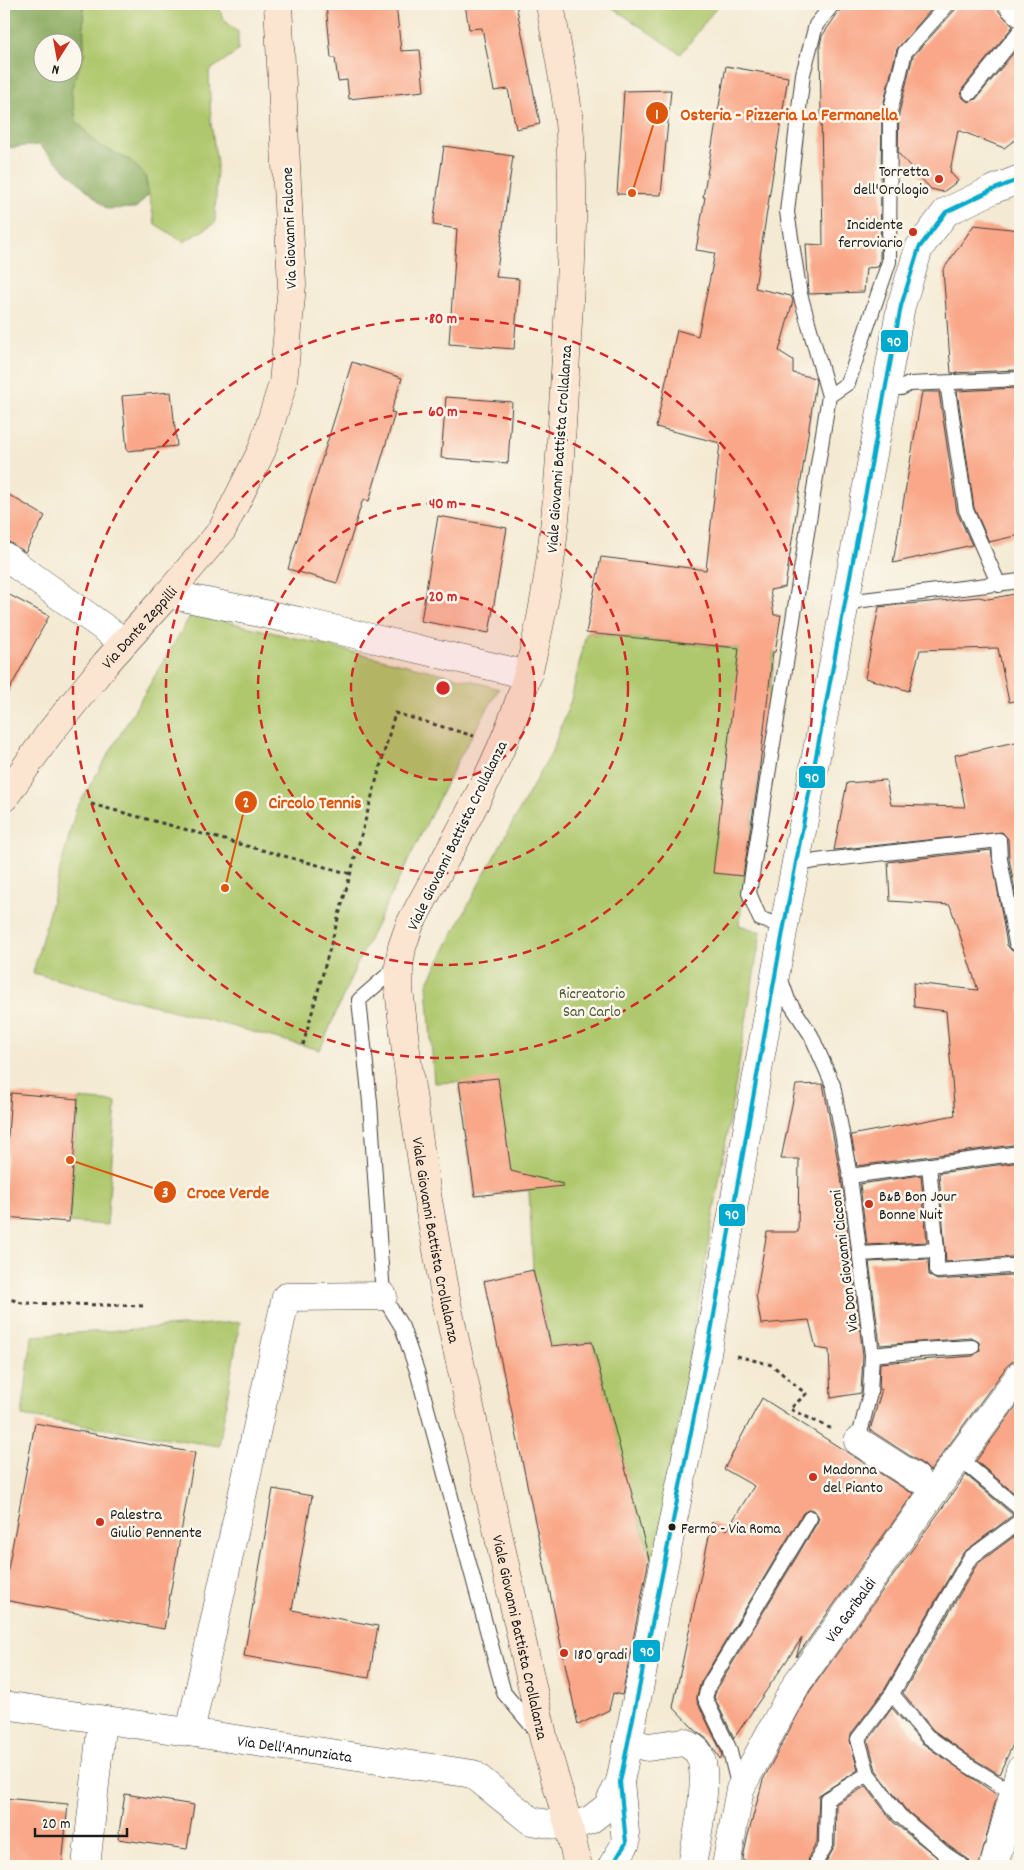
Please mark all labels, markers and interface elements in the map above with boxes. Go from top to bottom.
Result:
north arrow [32,32,82,82]
text: N [51,58,61,79]
callout: Osteria - Pizzeria La Fermanella [645,97,907,130]
text: Osteria - Pizzeria La Fermanella [680,104,898,129]
text: 1 [655,105,659,127]
place label: Torretta dell'Orologio [853,161,929,202]
street label: Via Giovanni Falcone [277,167,304,289]
marker: Torretta dell'Orologio [933,173,945,185]
place label: Incidente ferroviario [838,214,903,255]
marker: Incidente ferroviario [907,226,919,238]
text: 80 m [429,309,457,331]
line badge: 90 [880,329,909,353]
text: 90 [887,333,901,353]
street label: Viale Giovanni Battista Crollalanza [542,344,579,554]
text: 60 m [428,402,458,424]
text: 40 m [429,494,457,516]
street label: Via Dante Zeppilli [97,582,184,675]
text: 20 m [429,587,457,609]
centre of rings [434,679,452,697]
street label: Viale Giovanni Battista Crollalanza [402,737,514,935]
line badge: 90 [798,765,826,789]
text: 90 [805,769,819,789]
callout: Circolo Tennis [233,785,371,818]
text: Circolo Tennis [268,792,362,817]
text: 2 [243,793,249,815]
park label: Ricreatorio San Carlo [559,983,625,1024]
street label: Viale Giovanni Battista Crollalanza [405,1136,464,1346]
callout: Croce Verde [152,1176,280,1209]
text: Croce Verde [187,1182,269,1207]
text: 3 [162,1183,169,1205]
place label: B&B Bon Jour Bonne Nuit [879,1186,956,1227]
street label: Via Don Giovanni Cicconi [825,1188,866,1333]
marker: B&B Bon Jour Bonne Nuit [863,1198,875,1210]
line badge: 90 [718,1203,746,1227]
text: 90 [725,1206,739,1226]
place label: Madonna del Pianto [823,1459,883,1500]
marker: Madonna del Pianto [807,1471,819,1483]
place label: Palestra Giulio Pennente [110,1504,202,1545]
marker: Palestra Giulio Pennente [94,1516,106,1528]
place label: Fermo - Via Roma [681,1519,782,1541]
marker: Fermo - Via Roma [667,1522,677,1532]
street label: Viale Giovanni Battista Crollalanza [485,1533,553,1742]
street label: Via Garibaldi [820,1574,883,1648]
line badge: 90 [632,1639,661,1663]
text: 90 [640,1643,654,1663]
place label: 180 gradi [574,1644,627,1667]
marker: 180 gradi [558,1647,570,1659]
street label: Via Dell'Annunziata [236,1730,354,1770]
scale bar [35,1805,128,1837]
text: 20 m [42,1814,70,1836]

